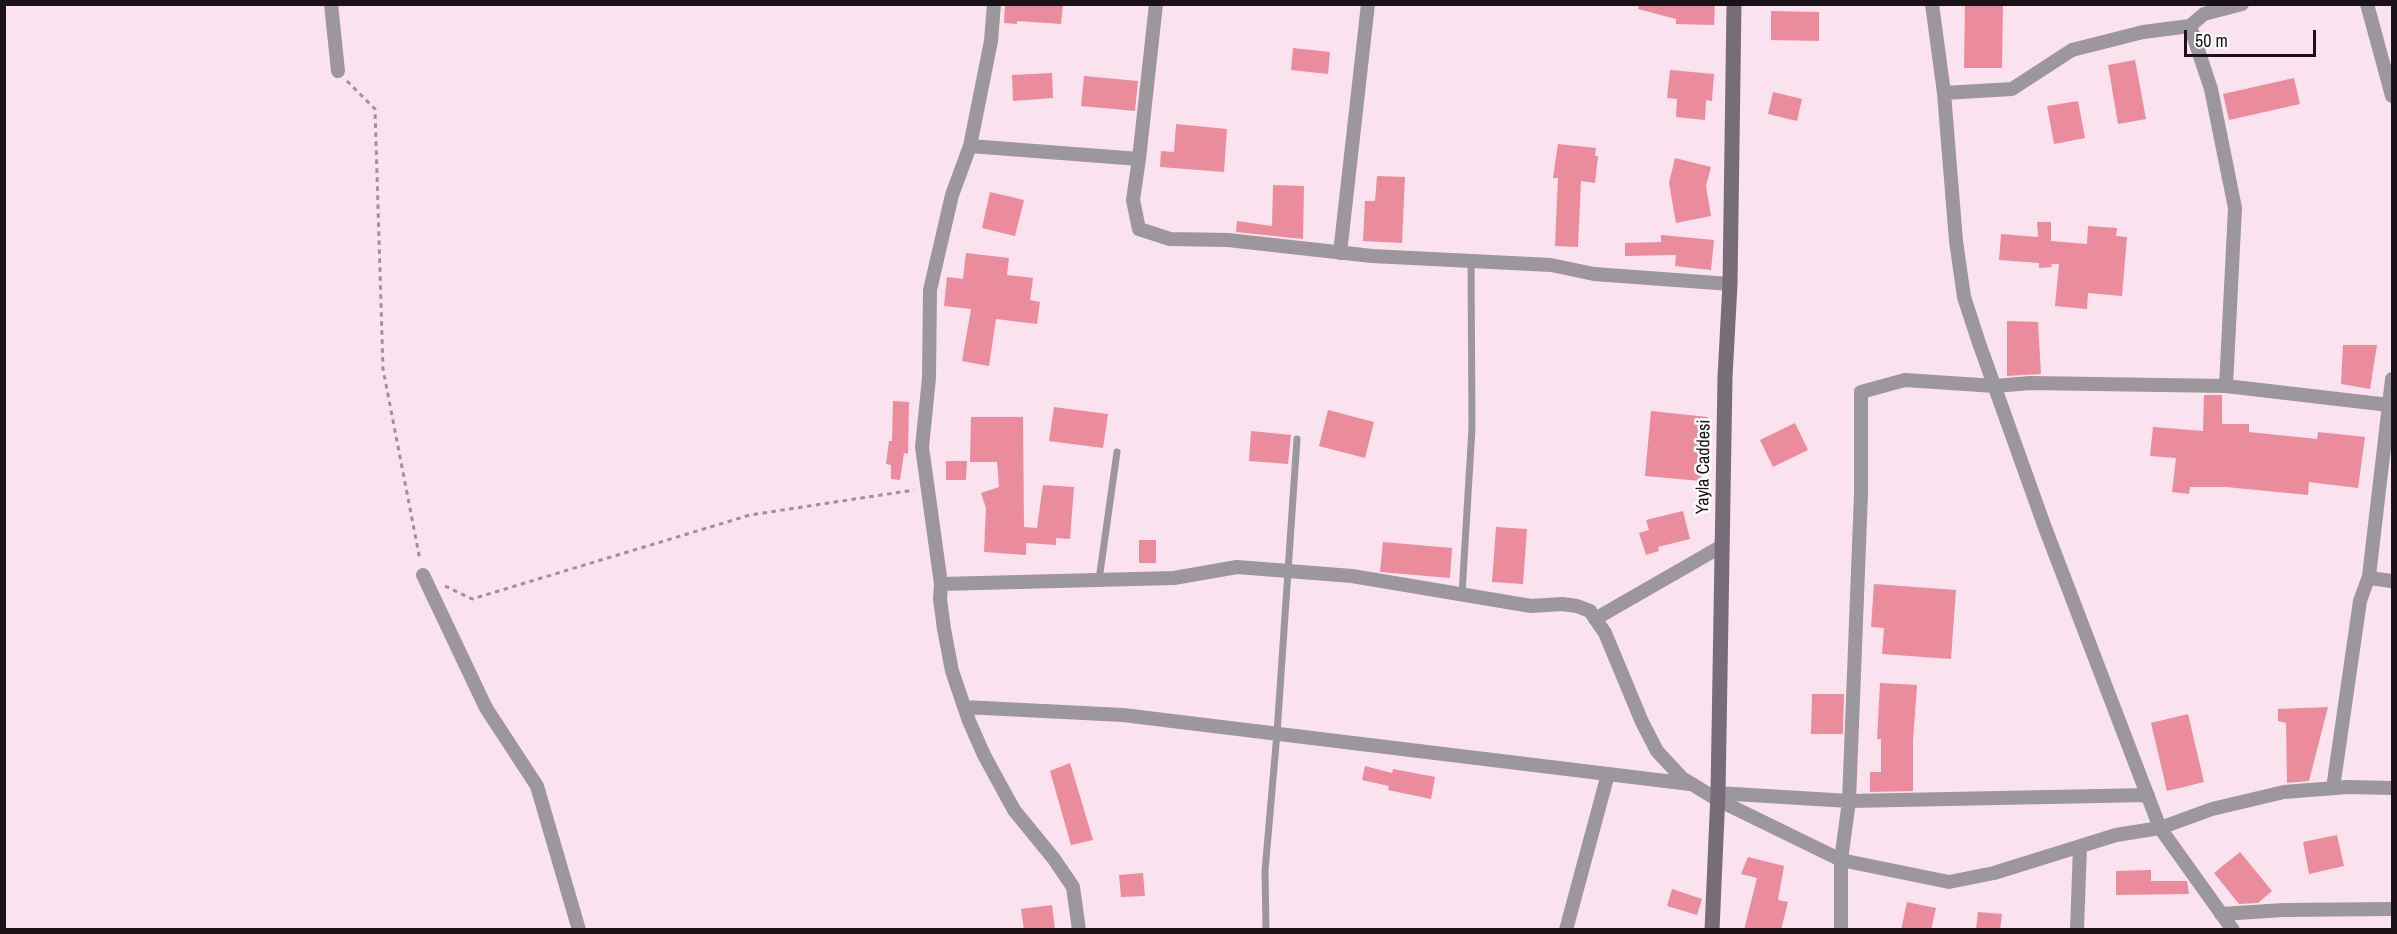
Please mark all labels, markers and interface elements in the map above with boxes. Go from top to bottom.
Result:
scale bar [2187,18,2319,56]
text: 50 m [2195,28,2228,53]
street label: Yayla Caddesi [1692,419,1716,515]

